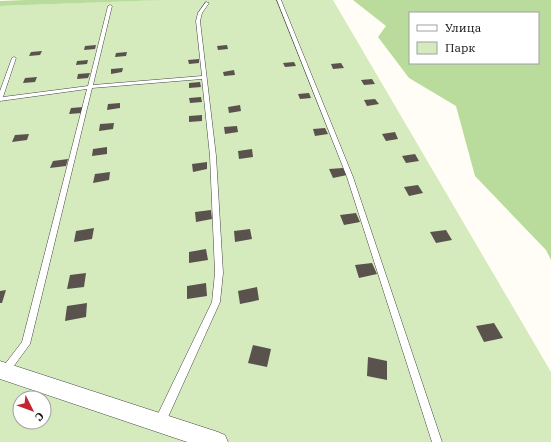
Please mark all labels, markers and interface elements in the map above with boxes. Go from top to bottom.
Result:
legend [409,12,539,64]
text: Улица [445,20,482,35]
text: Парк [445,40,475,55]
north arrow [12,390,52,430]
text: С [32,409,47,424]

